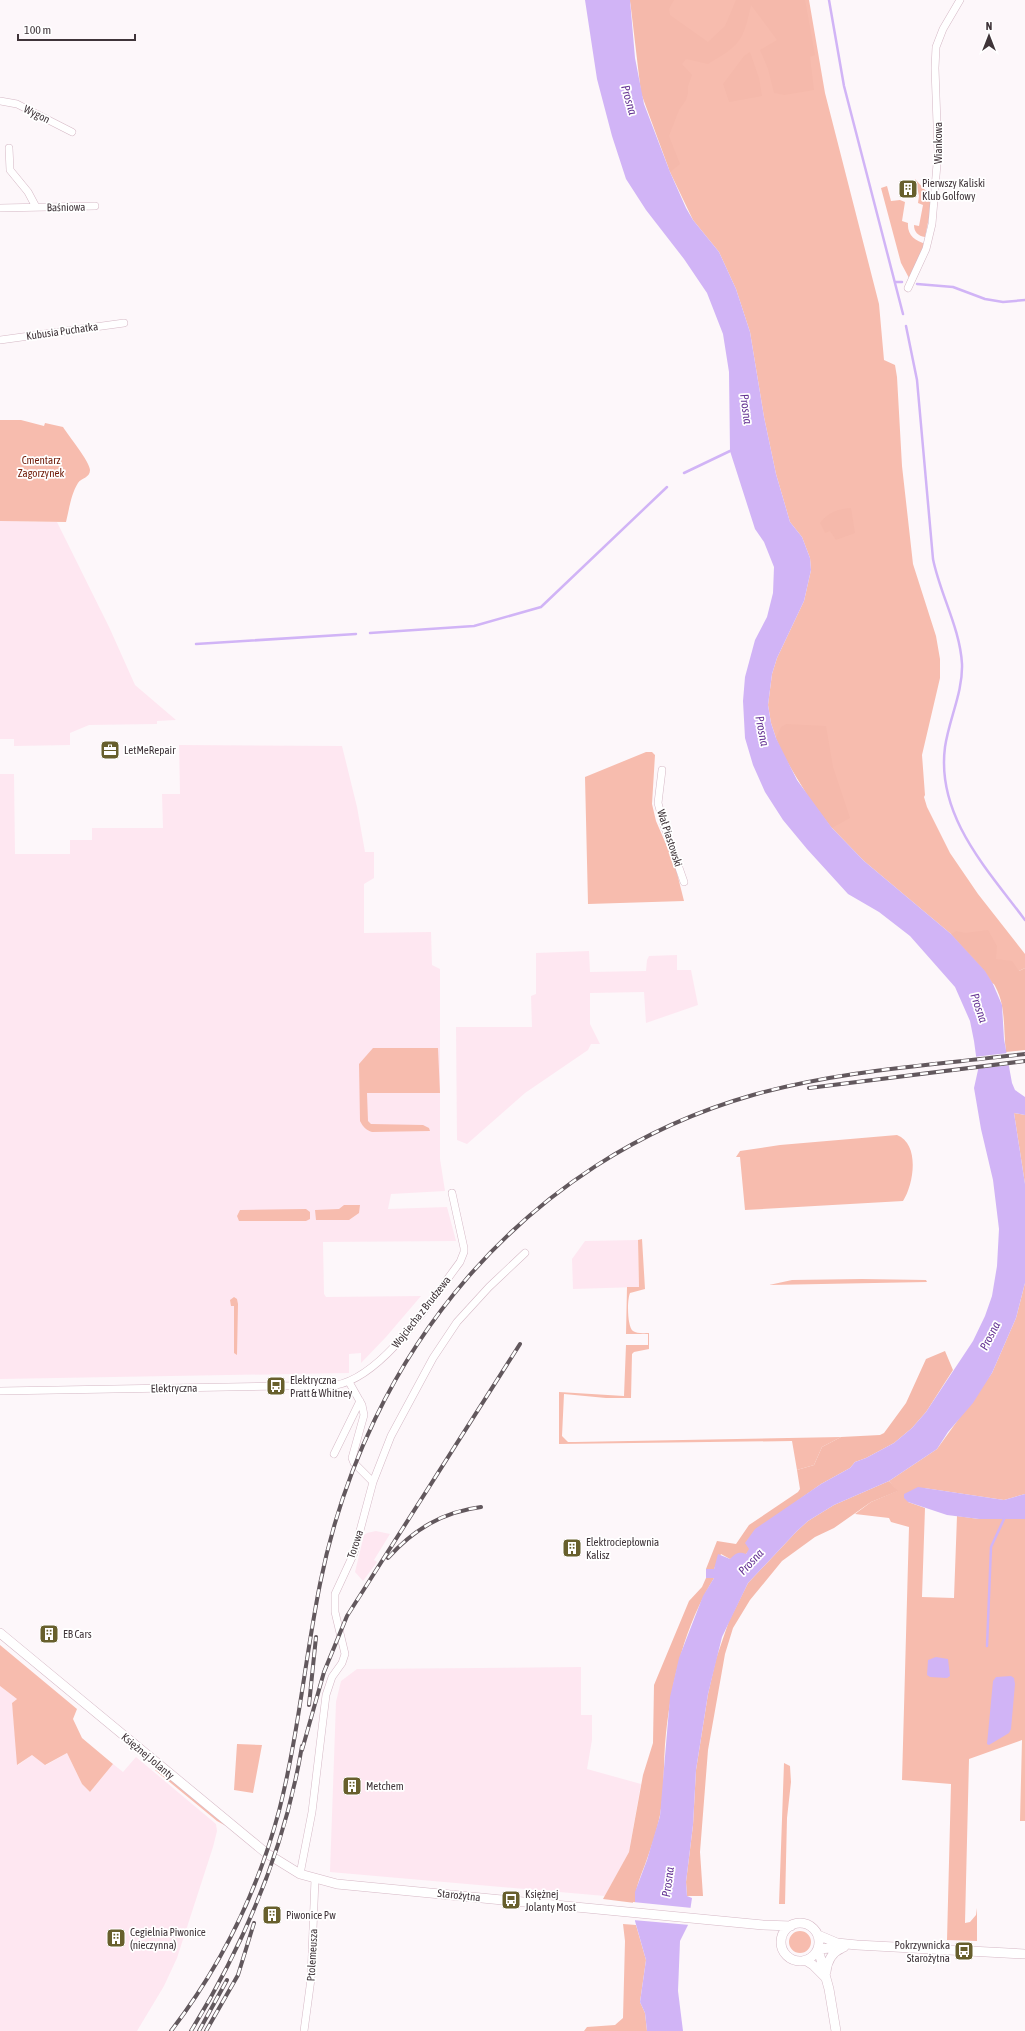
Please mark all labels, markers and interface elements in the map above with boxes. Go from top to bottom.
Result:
scale bar [18,16,135,42]
north arrow [969,16,1009,56]
text: N [986,20,992,32]
text: 100 m [24,23,51,37]
water label: Prosna [618,83,640,117]
street label: Wygon [22,103,52,125]
street label: Wiankowa [932,122,944,164]
place label: Pierwszy Kaliski Klub Golfowy [922,177,985,202]
building icon: Pierwszy Kaliski Klub Golfowy [897,178,919,200]
street label: Baśniowa [47,201,85,213]
street label: Kubusia Puchatka [25,320,99,342]
water label: Prosna [737,393,755,425]
park label: Cmentarz Zagorzynek [18,454,64,479]
water label: Prosna [752,715,772,748]
office icon: LetMeRepair [99,739,121,761]
place label: LetMeRepair [124,744,176,756]
street label: Wał Piastowski [655,808,685,868]
water label: Prosna [967,991,991,1025]
street label: Wojciecha z Brudzewa [389,1274,453,1350]
water label: Prosna [977,1319,1003,1353]
place label: Elektryczna Pratt & Whitney [290,1374,353,1399]
bus stop icon: Elektryczna Pratt & Whitney [265,1375,287,1397]
street label: Elektryczna [151,1382,197,1394]
street label: Torowa [345,1528,365,1560]
place label: Elektrociepłownia Kalisz [586,1536,659,1561]
building icon: Elektrociepłownia Kalisz [561,1537,583,1559]
water label: Prosna [736,1546,767,1578]
building icon: EB Cars [38,1623,60,1645]
place label: EB Cars [63,1628,92,1640]
street label: Księżnej Jolanty [119,1731,177,1782]
building icon: Metchem [341,1775,363,1797]
place label: Metchem [366,1780,404,1792]
water label: Prosna [659,1866,677,1898]
street label: Starożytna [437,1887,481,1903]
place label: Księżnej Jolanty Most [525,1888,576,1913]
bus stop icon: Księżnej Jolanty Most [500,1889,522,1911]
building icon: Piwonice Pw [261,1904,283,1926]
place label: Piwonice Pw [286,1909,336,1921]
place label: Cegielnia Piwonice (nieczynna) [130,1926,206,1951]
building icon: Cegielnia Piwonice (nieczynna) [105,1927,127,1949]
street label: Ptolemeusza [305,1928,319,1982]
place label: Pokrzywnicka Starożytna [895,1939,950,1964]
bus stop icon: Pokrzywnicka Starożytna [953,1940,975,1962]

